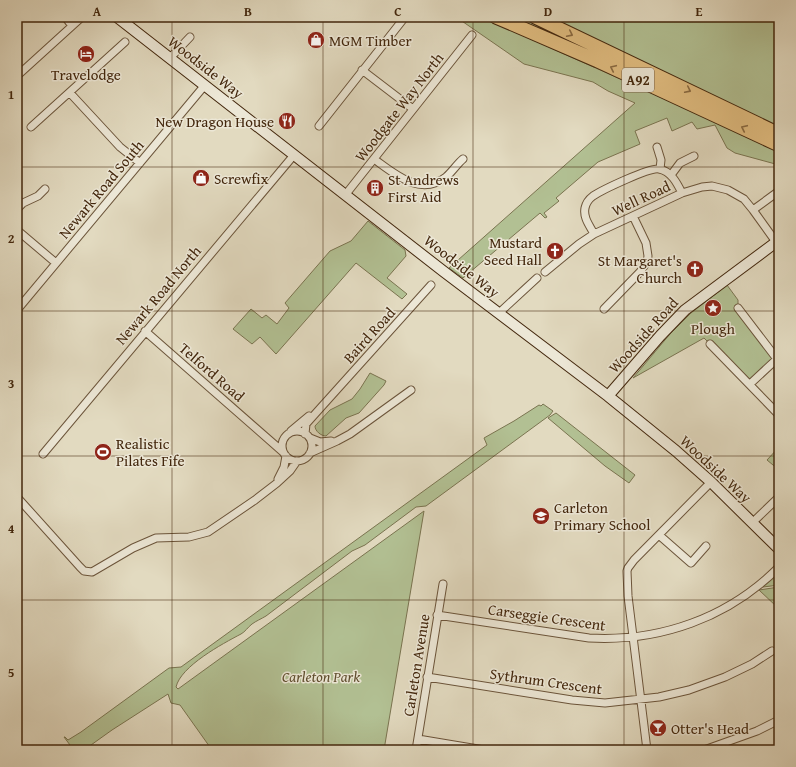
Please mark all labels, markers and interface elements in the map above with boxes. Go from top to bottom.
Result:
text: A [93,2,102,21]
text: B [244,2,252,21]
text: C [394,2,402,21]
text: D [544,2,552,21]
text: E [696,2,703,21]
one-way arrow [566,29,574,37]
shop icon: MGM Timber [306,30,326,50]
place label: MGM Timber [329,30,412,51]
street label: Woodside Way [164,31,249,104]
hotel icon: Travelodge [76,44,96,64]
street label: Woodgate Way North [350,48,449,166]
place label: Travelodge [51,64,121,85]
one-way arrow [610,65,617,73]
road number: A92 [622,68,654,92]
text: 1 [8,85,14,104]
one-way arrow [683,85,691,93]
place label: New Dragon House [155,111,274,132]
restaurant icon: New Dragon House [277,111,297,131]
one-way arrow [741,125,748,133]
street label: Newark Road South [53,135,149,243]
shop icon: Screwfix [191,168,211,188]
place label: Screwfix [214,168,269,189]
place label: St Andrews First Aid [388,169,459,207]
street label: Well Road [608,175,674,221]
building icon: St Andrews First Aid [365,178,385,198]
text: 2 [8,229,15,248]
street label: Woodside Way [420,230,505,303]
place label: Mustard Seed Hall [484,232,542,270]
street label: Newark Road North [110,241,206,349]
church icon: Mustard Seed Hall [545,241,565,261]
place label: St Margaret's Church [598,250,683,288]
church icon: St Margaret's Church [685,259,705,279]
street label: Woodside Road [603,293,683,377]
place icon: Plough [703,298,723,318]
street label: Baird Road [338,303,400,367]
place label: Plough [691,318,736,339]
street label: Telford Road [175,338,249,406]
text: 3 [8,374,14,393]
street label: Woodside Way [676,430,757,508]
place label: Realistic Pilates Fife [116,433,185,471]
sports icon: Realistic Pilates Fife [93,442,113,462]
place label: Carleton Primary School [554,497,650,535]
school or university icon: Carleton Primary School [531,506,551,526]
text: 4 [8,519,15,538]
street label: Carseggie Crescent [487,598,608,636]
street label: Carleton Avenue [398,612,434,718]
text: 5 [8,663,15,682]
street label: Sythrum Crescent [489,663,604,699]
park label: Carleton Park [282,666,360,687]
bar icon: Otter's Head [648,718,668,738]
place label: Otter's Head [671,718,749,739]

